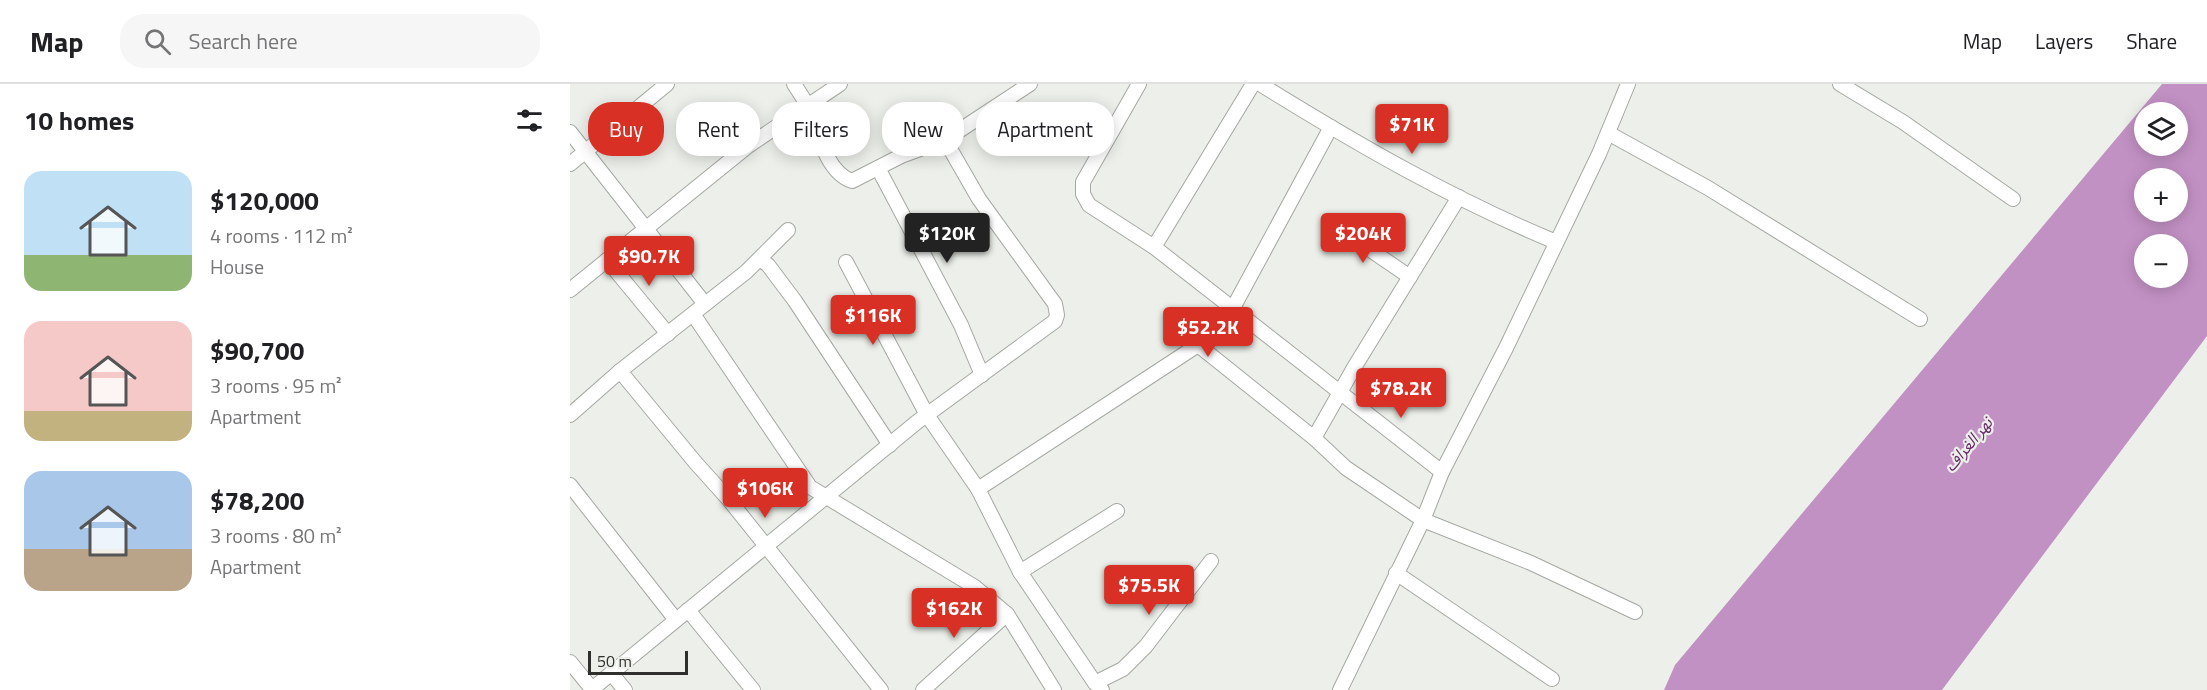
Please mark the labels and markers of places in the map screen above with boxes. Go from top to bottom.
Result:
pin: $71K [1376,104,1448,155]
pin: $120K [905,213,989,264]
pin: $204K [1321,213,1405,264]
pin: $90.7K [600,236,698,287]
pin: $116K [831,295,915,346]
pin: $52.2K [1159,307,1257,358]
pin: $78.2K [1352,368,1450,419]
pin: $106K [723,468,807,519]
pin: $75.5K [1100,565,1198,616]
pin: $162K [912,588,996,639]

